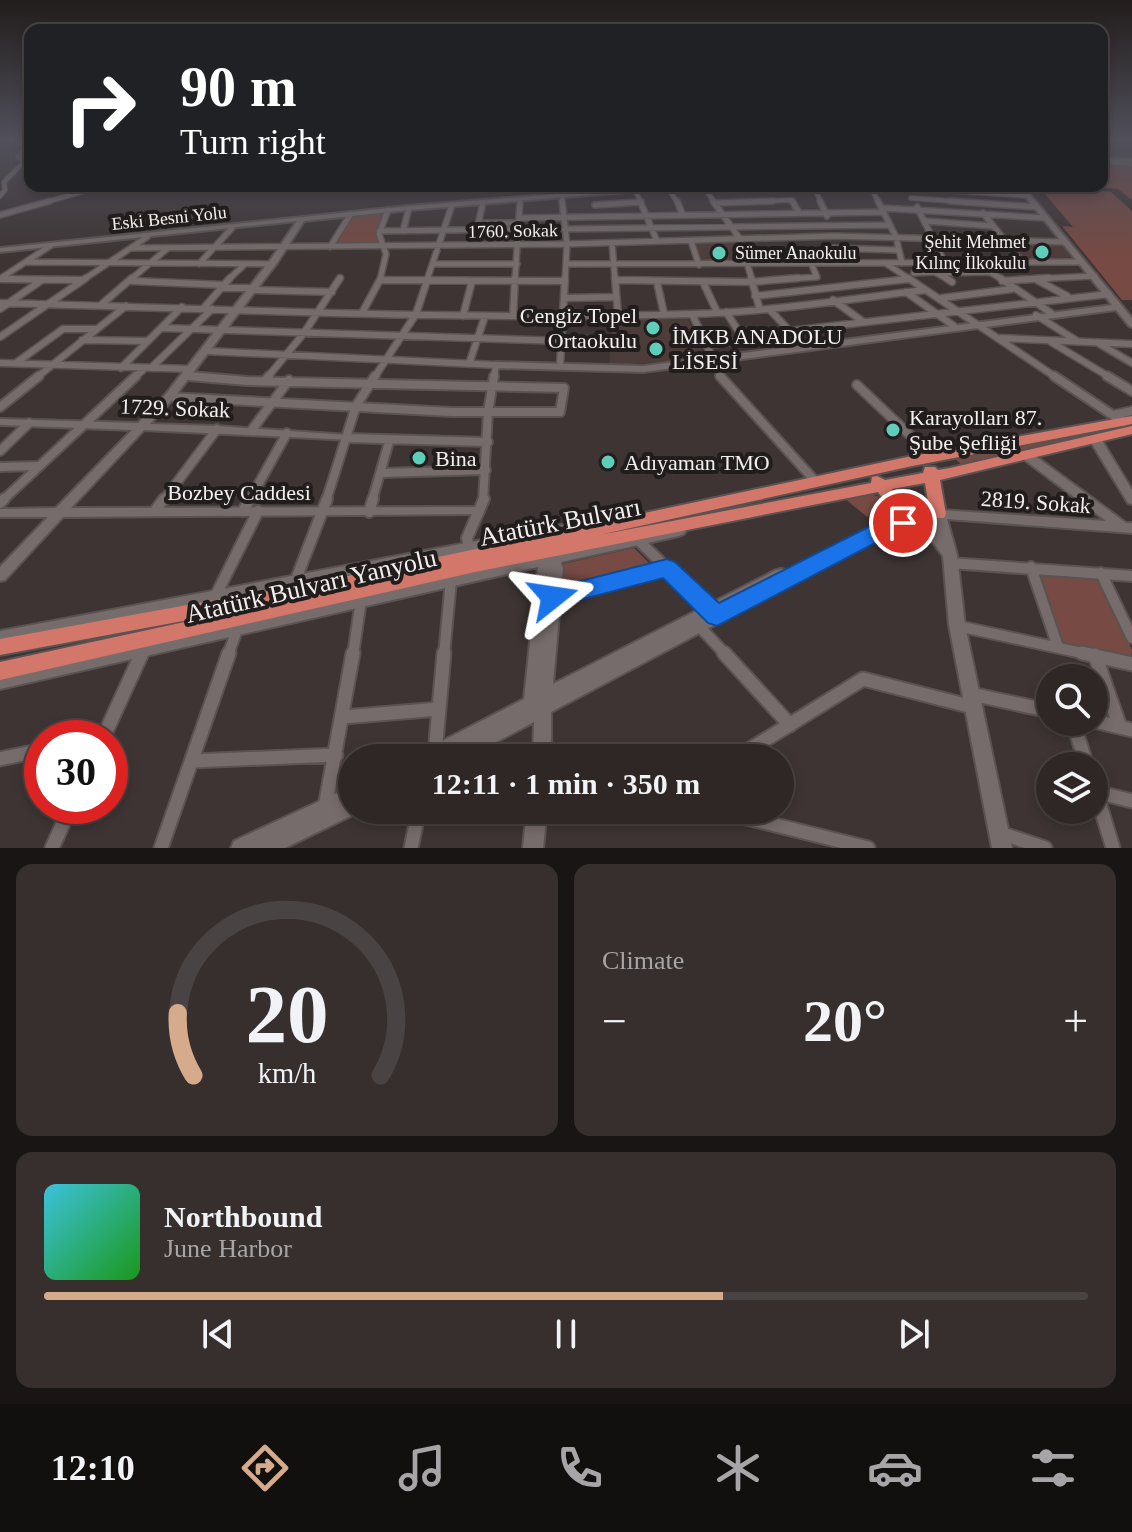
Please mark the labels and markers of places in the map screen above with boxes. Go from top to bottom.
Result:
place label: Şehit Mehmet Kılınç İlkokulu [916,232,1026,273]
place label: Sümer Anaokulu [735,243,857,263]
marker: Şehit Mehmet Kılınç İlkokulu [1033,243,1051,261]
marker: Sümer Anaokulu [710,244,728,262]
place label: Cengiz Topel Ortaokulu [520,303,637,353]
marker: Cengiz Topel Ortaokulu [644,319,662,337]
place label: İMKB ANADOLU LİSESİ [672,324,843,374]
marker: İMKB ANADOLU LİSESİ [647,340,665,358]
place label: Karayolları 87. Şube Şefliği [909,405,1042,455]
marker: Karayolları 87. Şube Şefliği [884,421,902,439]
place label: Bina [435,446,477,471]
marker: Bina [410,449,428,467]
place label: Adıyaman TMO [624,450,770,475]
marker: Adıyaman TMO [599,453,617,471]
pin [869,489,937,557]

